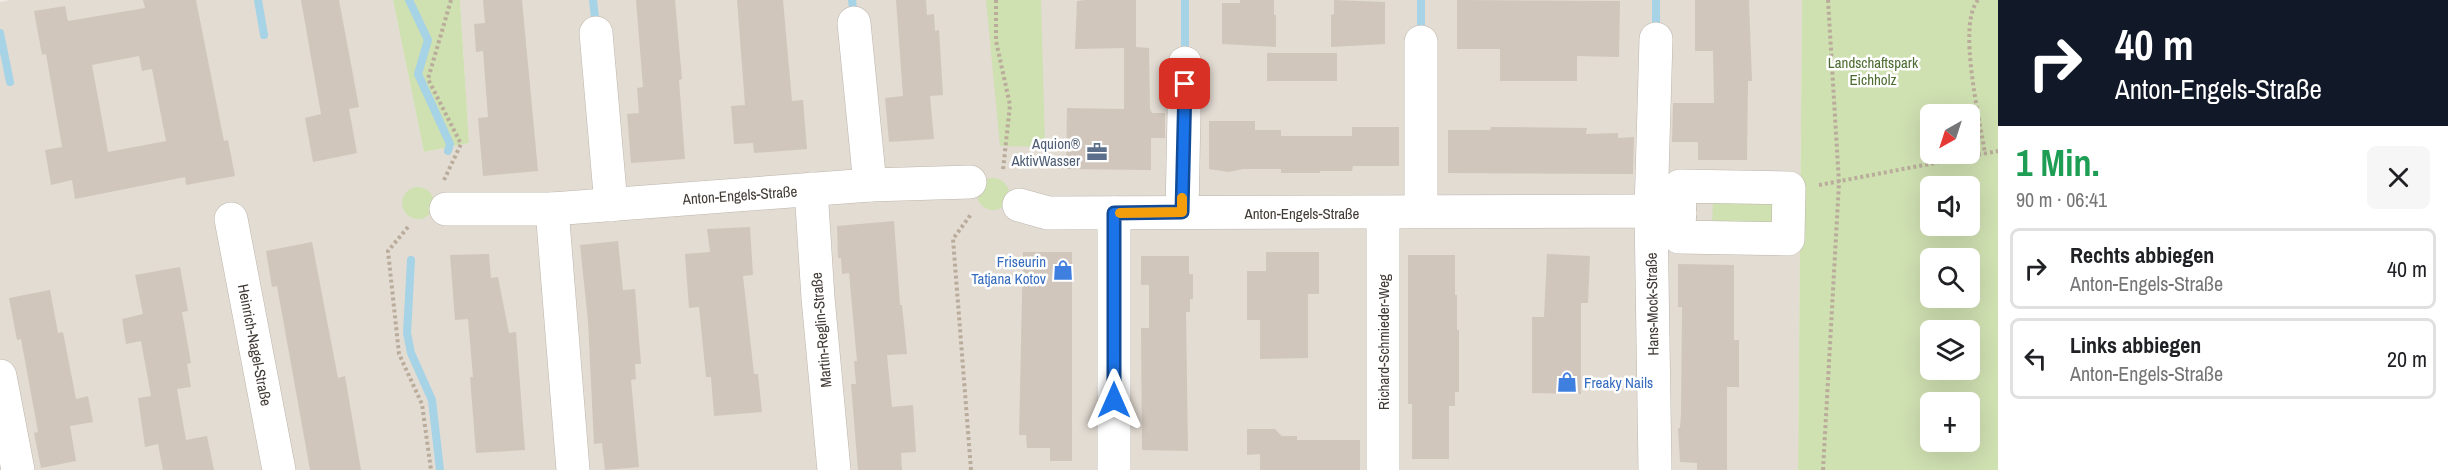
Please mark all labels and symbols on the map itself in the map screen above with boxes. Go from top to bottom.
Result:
park label: Landschaftspark Eichholz [1828,52,1919,90]
pin [1159,58,1210,109]
north arrow [1920,104,1980,164]
place label: Aquion® AktivWasser [1010,133,1080,171]
office icon: Aquion® AktivWasser [1085,140,1109,164]
street label: Anton-Engels-Straße [681,181,798,210]
street label: Anton-Engels-Straße [1244,203,1360,224]
place label: Friseurin Tatjana Kotov [971,251,1047,289]
street label: Hans-Mock-Straße [1641,252,1663,356]
shop icon: Friseurin Tatjana Kotov [1051,258,1075,282]
street label: Martin-Reglin-Straße [805,271,836,388]
street label: Richard-Schmieder-Weg [1373,274,1394,410]
street label: Heinrich-Nagel-Straße [233,282,277,408]
position arrow [1082,368,1146,432]
shop icon: Freaky Nails [1555,370,1579,394]
place label: Freaky Nails [1584,372,1653,393]

